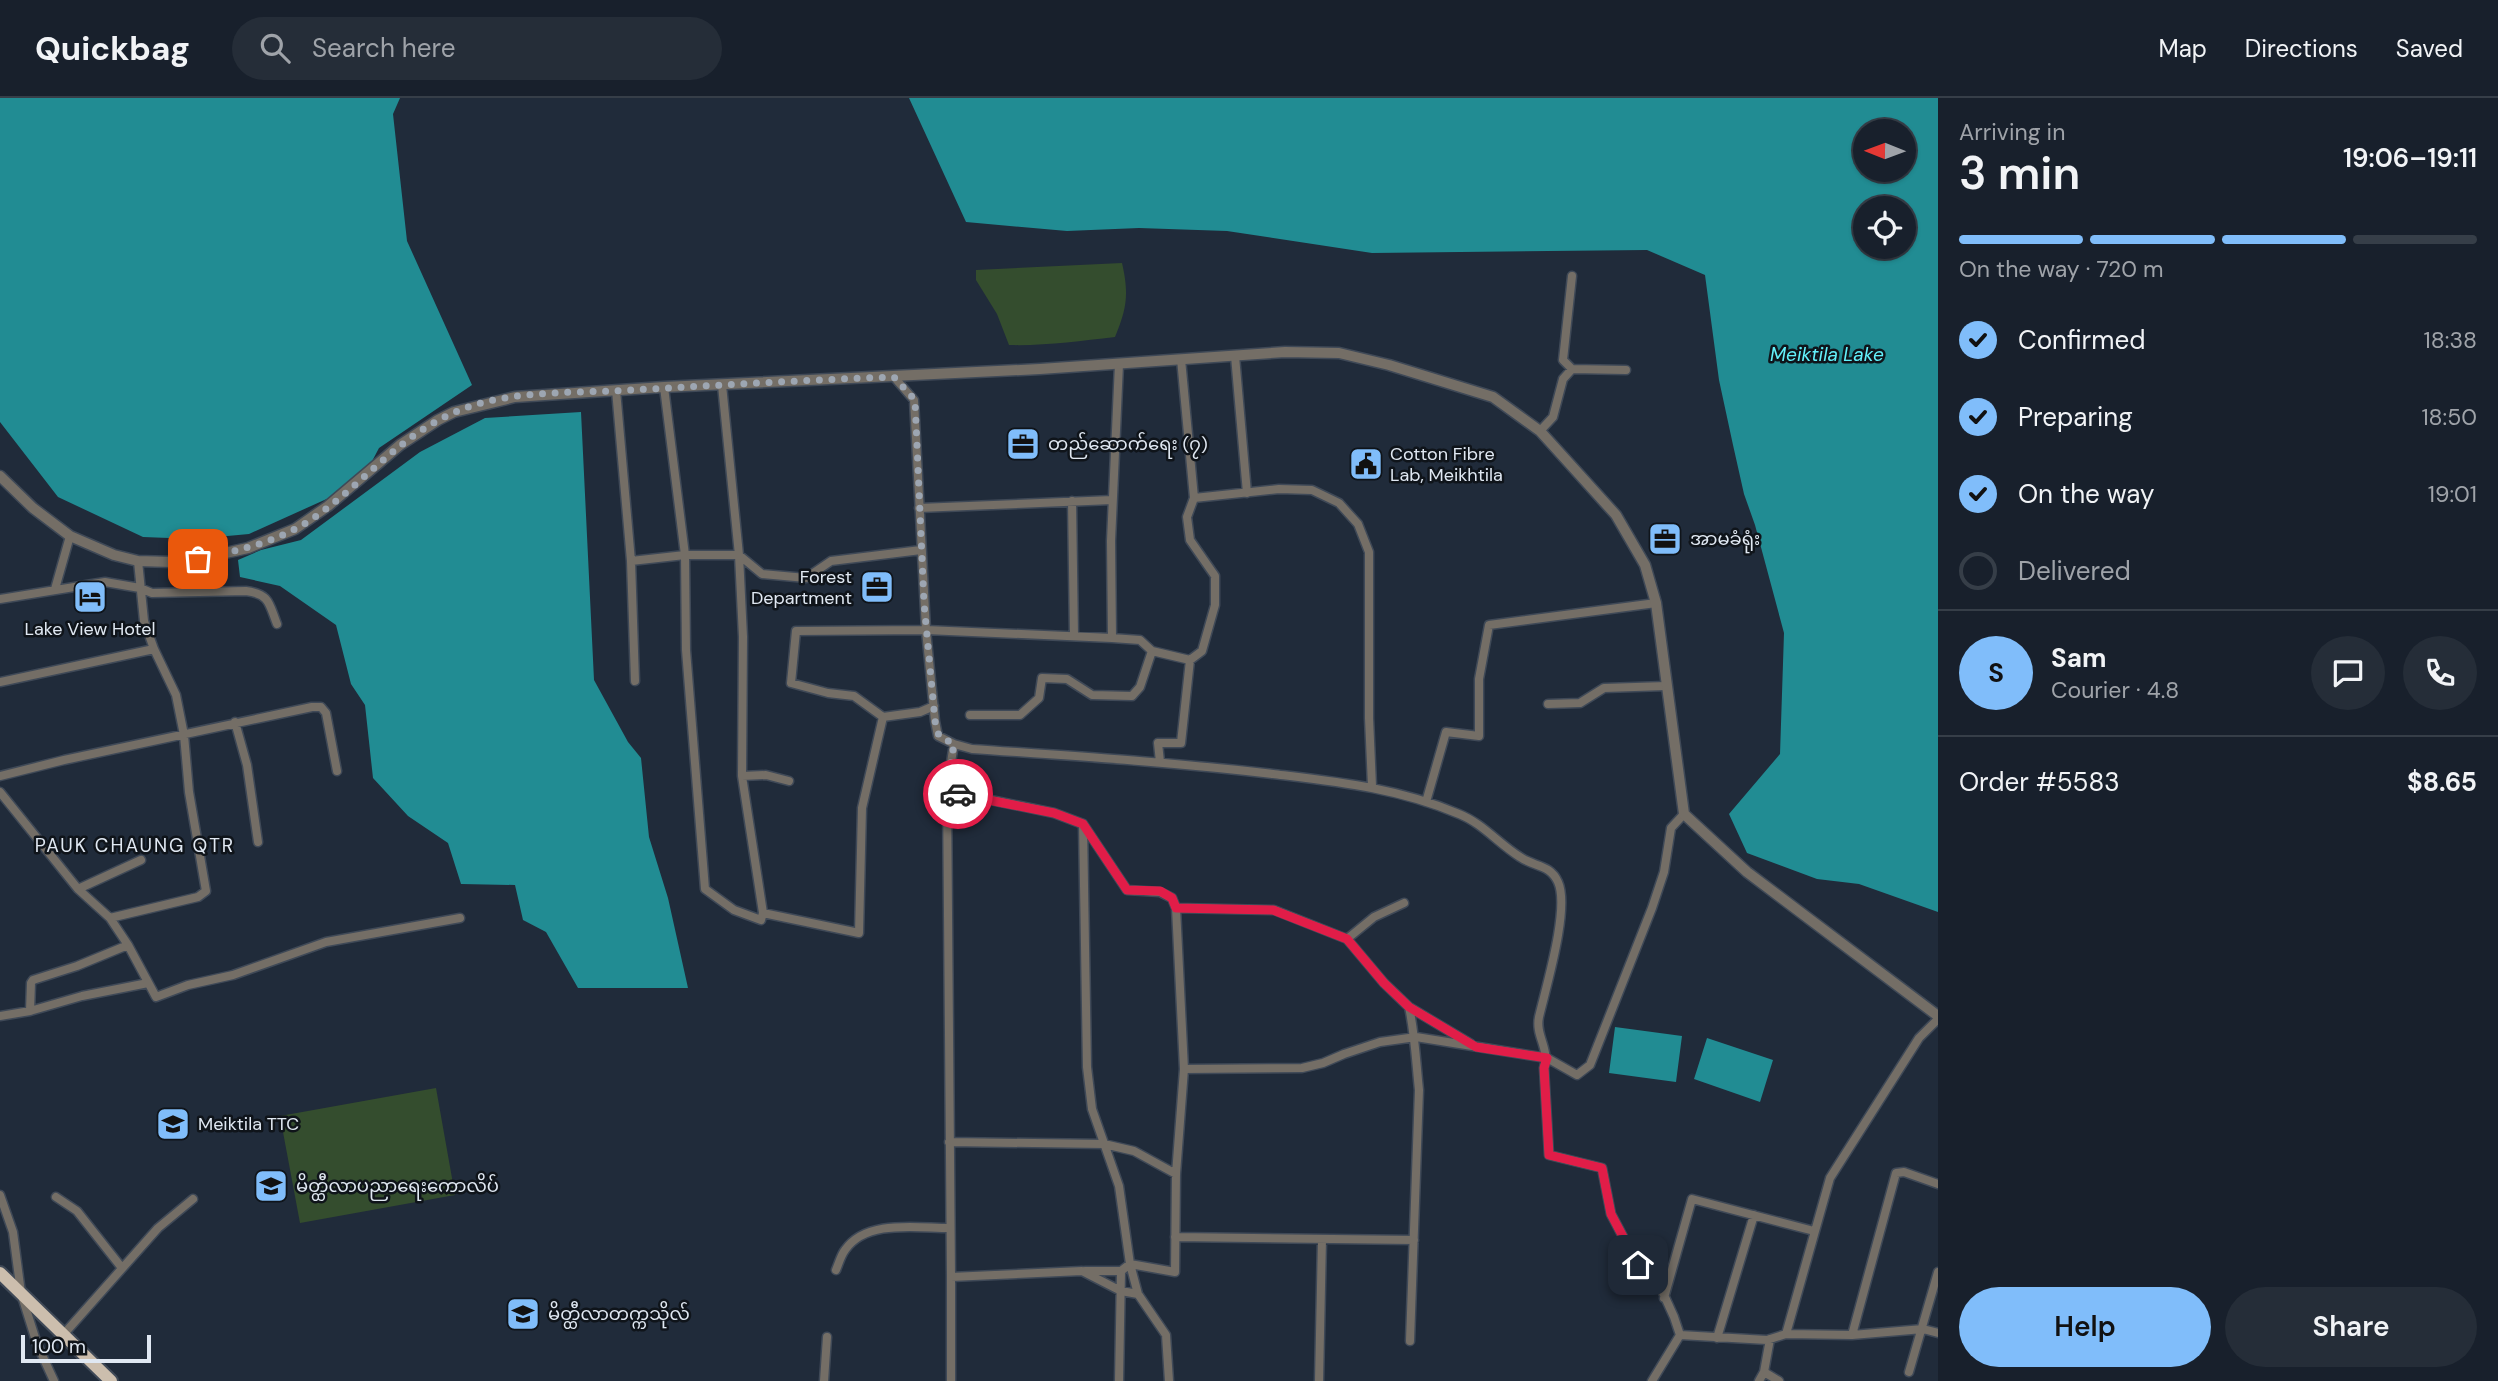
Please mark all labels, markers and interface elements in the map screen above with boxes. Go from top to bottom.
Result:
search box [232,17,722,80]
text: Quickbag [35,27,190,70]
icon: search [256,29,294,67]
text: Search here [312,31,455,65]
text: Map [2159,33,2207,64]
text: Directions [2245,33,2358,64]
text: Saved [2396,33,2463,64]
text: Arriving in [1959,117,2065,147]
north arrow [1853,119,1916,182]
map controls [1853,119,1916,259]
text: 19:06–19:11 [2343,141,2477,175]
text: 3 min [1959,143,2080,203]
button: locate [1853,196,1916,259]
text: On the way · 720 m [1959,254,2163,284]
icon: check [1959,321,1997,359]
text: Confirmed [2018,323,2145,357]
text: 18:38 [2424,325,2477,355]
water label: Meiktila Lake [1770,342,1884,367]
icon: check [1959,398,1997,436]
text: Preparing [2018,400,2133,434]
text: 18:50 [2421,402,2477,432]
office icon: တည်ဆောက်ရေး (၇) [1004,425,1042,463]
place label: တည်ဆောက်ရေး (၇) [1048,431,1208,459]
place label: Cotton Fibre Lab, Meikhtila [1390,442,1503,487]
public building icon: Cotton Fibre Lab, Meikhtila [1347,445,1385,483]
icon: check [1959,475,1997,513]
text: On the way [2018,477,2154,511]
text: 19:01 [2428,479,2477,509]
office icon: အာမခံရုံး [1646,520,1684,558]
place label: အာမခံရုံး [1690,527,1760,554]
pin [168,529,228,589]
icon: bag [179,540,217,578]
text: Delivered [2018,554,2131,588]
place label: Forest Department [751,565,852,610]
office icon: Forest Department [858,568,896,606]
hotel icon: Lake View Hotel [71,578,109,616]
place label: Lake View Hotel [24,617,156,641]
button: chat [2311,636,2385,710]
button: phone [2403,636,2477,710]
text: Sam [2051,641,2106,675]
text: S [1988,656,2004,690]
text: Courier · 4.8 [2051,675,2179,705]
courier [923,759,993,829]
text: Order #5583 [1959,765,2120,799]
text: $8.65 [2407,765,2477,799]
icon: car [939,775,977,813]
district label: PAUK CHAUNG QTR [35,833,235,858]
school or university icon: Meiktila TTC [154,1105,192,1143]
place label: Meiktila TTC [198,1112,299,1136]
school or university icon: မိတ္ထီလာပညာရေးကောလိပ် [252,1167,290,1205]
place label: မိတ္ထီလာပညာရေးကောလိပ် [296,1172,499,1201]
pin [1608,1235,1668,1295]
icon: home [1619,1246,1657,1284]
button: Help [1959,1287,2211,1367]
button: Share [2225,1287,2477,1367]
school or university icon: မိတ္ထီလာတက္ကသိုလ် [504,1295,542,1333]
place label: မိတ္ထီလာတက္ကသိုလ် [548,1300,690,1329]
scale bar [21,1332,150,1364]
text: 100 m [32,1334,86,1359]

